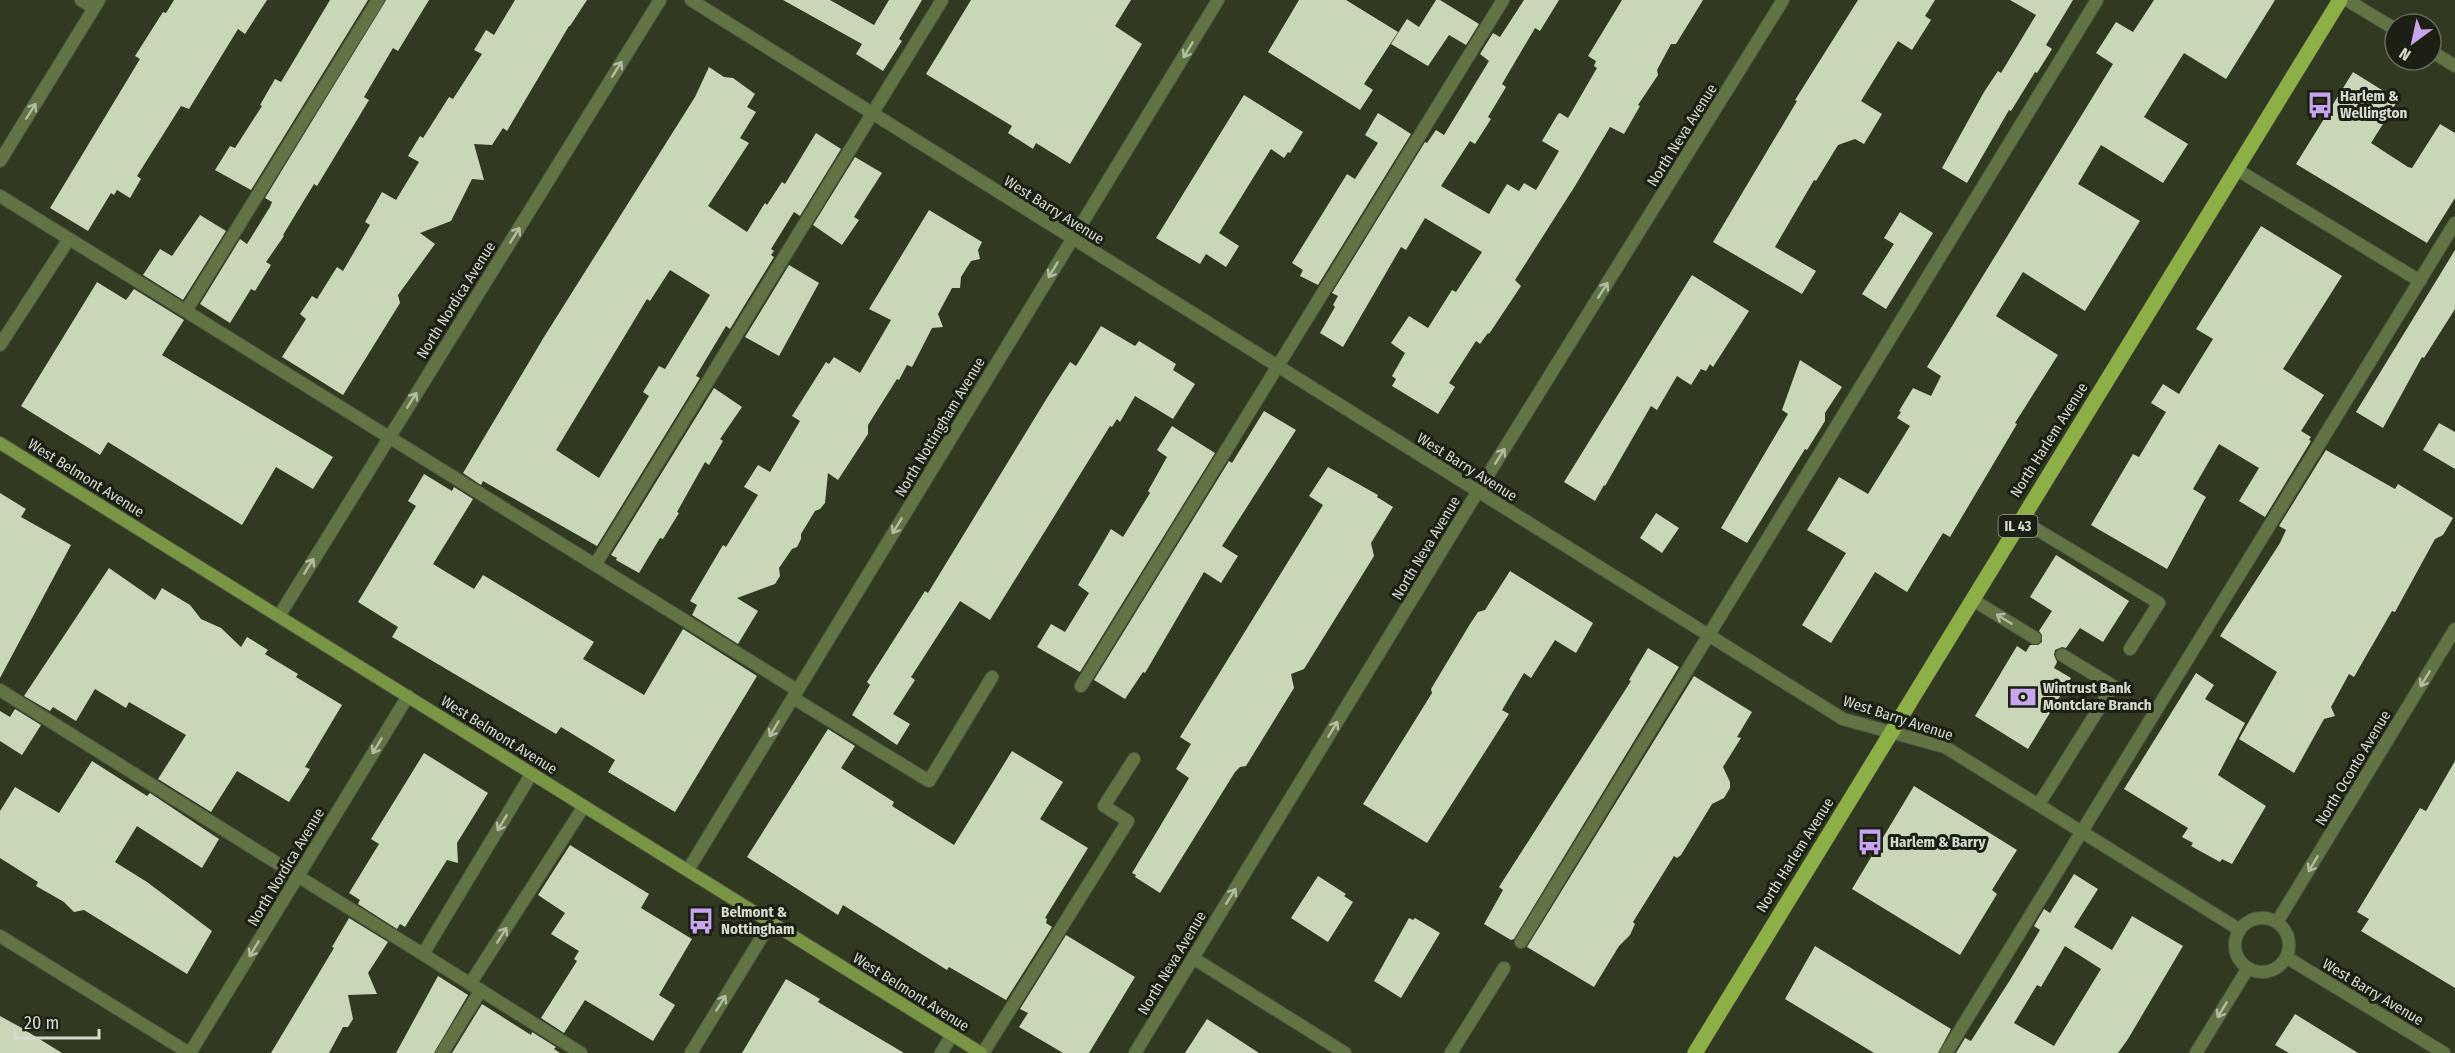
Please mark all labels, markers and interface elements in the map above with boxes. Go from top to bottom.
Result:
north arrow [2383,12,2443,72]
one-way arrow [1181,41,1193,58]
text: N [2396,44,2414,65]
one-way arrow [612,61,624,78]
street label: North Neva Avenue [1643,80,1721,190]
place label: Harlem & Wellington [2340,87,2407,122]
bus stop icon: Harlem & Wellington [2305,90,2335,120]
one-way arrow [24,103,37,120]
street label: West Barry Avenue [1001,172,1107,248]
one-way arrow [509,227,521,244]
street label: North Nordica Avenue [413,238,499,362]
one-way arrow [1047,261,1059,278]
one-way arrow [1598,282,1610,299]
street label: North Nottingham Avenue [891,354,989,500]
street label: North Harlem Avenue [2006,379,2092,501]
one-way arrow [406,392,418,409]
street label: West Barry Avenue [1414,429,1520,505]
street label: West Belmont Avenue [25,435,147,521]
one-way arrow [1494,447,1507,464]
street label: North Neva Avenue [1388,493,1464,603]
road number: IL 43 [1998,515,2038,537]
one-way arrow [891,517,903,534]
one-way arrow [304,558,316,575]
one-way arrow [1996,612,2013,624]
one-way arrow [2418,670,2430,687]
place label: Wintrust Bank Montclare Branch [2043,679,2152,714]
bank icon: Wintrust Bank Montclare Branch [2008,682,2038,712]
street label: West Belmont Avenue [438,692,560,778]
street label: West Barry Avenue [1841,692,1955,744]
street label: North Oconto Avenue [2312,707,2394,829]
one-way arrow [767,720,779,737]
one-way arrow [1327,721,1340,738]
one-way arrow [371,737,383,754]
street label: North Harlem Avenue [1752,794,1838,916]
street label: North Nordica Avenue [244,805,328,929]
one-way arrow [495,814,507,831]
bus stop icon: Harlem & Barry [1855,827,1885,857]
place label: Harlem & Barry [1890,833,1986,851]
one-way arrow [2306,855,2318,872]
one-way arrow [1226,888,1238,905]
place label: Belmont & Nottingham [721,903,795,938]
bus stop icon: Belmont & Nottingham [686,906,716,936]
street label: North Neva Avenue [1134,908,1210,1018]
one-way arrow [496,927,508,944]
one-way arrow [247,940,259,957]
street label: West Belmont Avenue [850,949,972,1035]
street label: West Barry Avenue [2319,955,2427,1029]
one-way arrow [716,995,728,1012]
one-way arrow [2216,1001,2228,1018]
scale bar [15,1002,99,1040]
text: 20 m [24,1012,59,1034]

